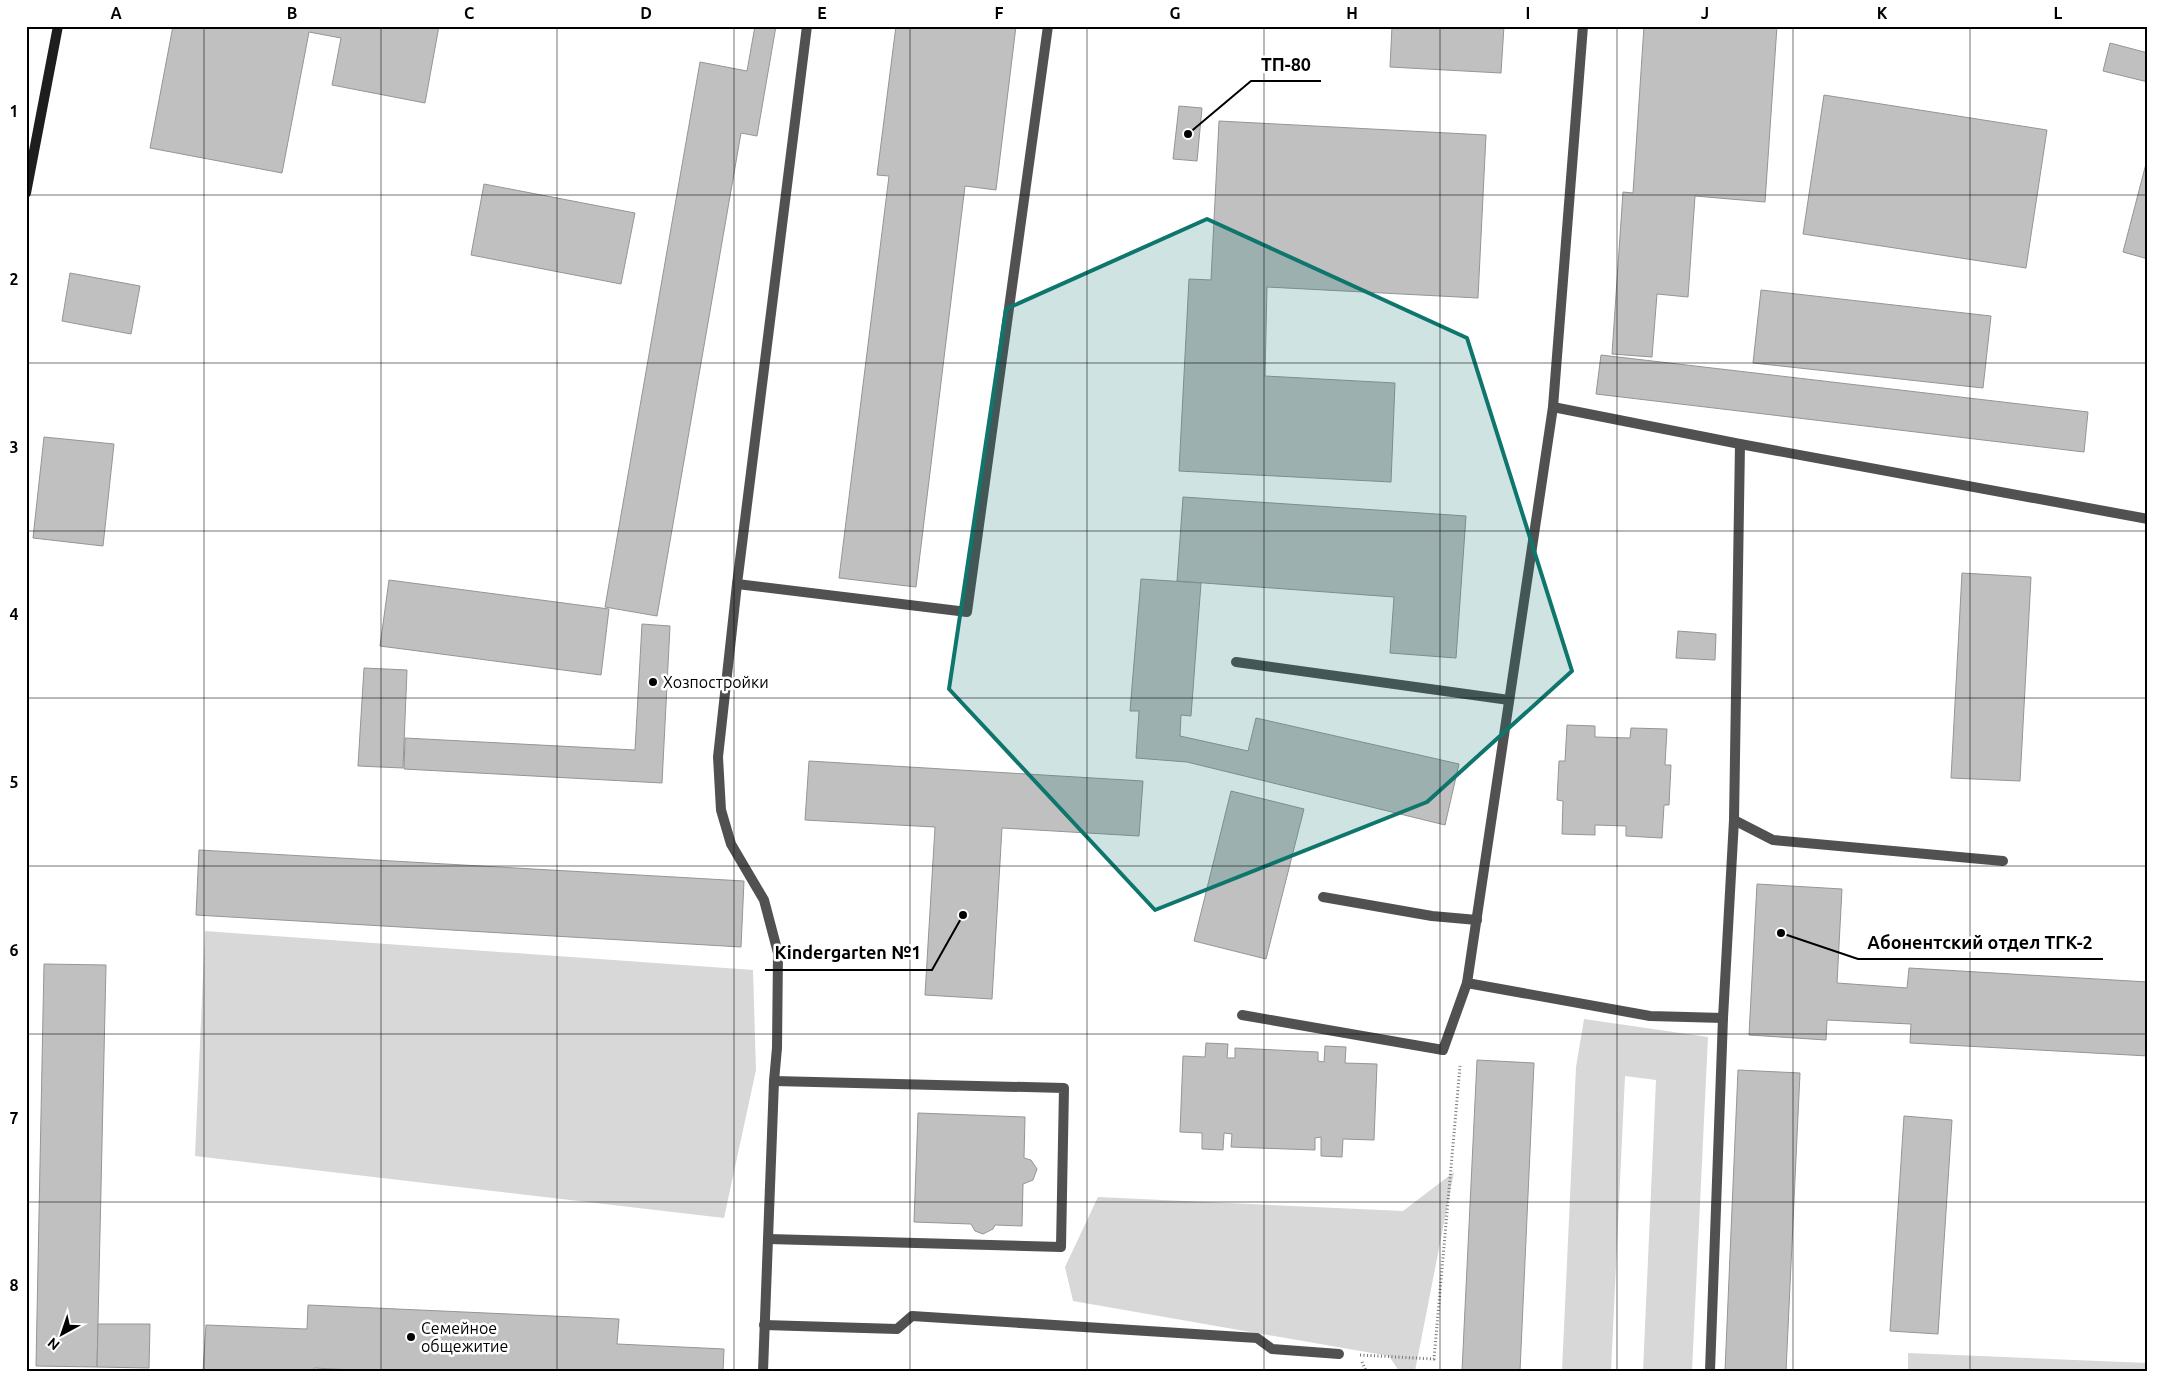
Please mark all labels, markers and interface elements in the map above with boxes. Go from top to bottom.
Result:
text: A [110,4,122,22]
text: B [287,4,297,22]
text: C [464,4,474,22]
text: D [640,4,652,22]
text: E [817,4,827,22]
text: F [995,4,1004,22]
text: G [1169,4,1181,22]
text: H [1346,4,1358,22]
text: I [1526,4,1530,22]
text: J [1701,4,1709,22]
text: K [1877,4,1888,22]
text: L [2054,4,2063,22]
callout: ТП-80 [1251,48,1321,81]
text: ТП-80 [1261,54,1311,74]
text: 1 [9,102,19,120]
text: 2 [9,270,19,288]
text: 3 [9,438,19,456]
text: 4 [9,605,19,623]
place label: Хозпостройки [663,673,769,691]
marker: Хозпостройки [647,676,659,688]
text: 5 [9,773,19,791]
callout: Абонентский отдел ТГК-2 [1858,926,2103,959]
text: Абонентский отдел ТГК-2 [1867,932,2093,952]
callout: Kindergarten №1 [765,937,932,970]
text: 6 [9,941,19,959]
text: Kindergarten №1 [775,942,921,962]
text: 7 [9,1109,19,1127]
text: 8 [9,1276,19,1294]
north arrow [38,1310,88,1360]
place label: Семейное общежитие [421,1319,508,1355]
marker: Семейное общежитие [405,1331,417,1343]
text: N [44,1334,63,1353]

